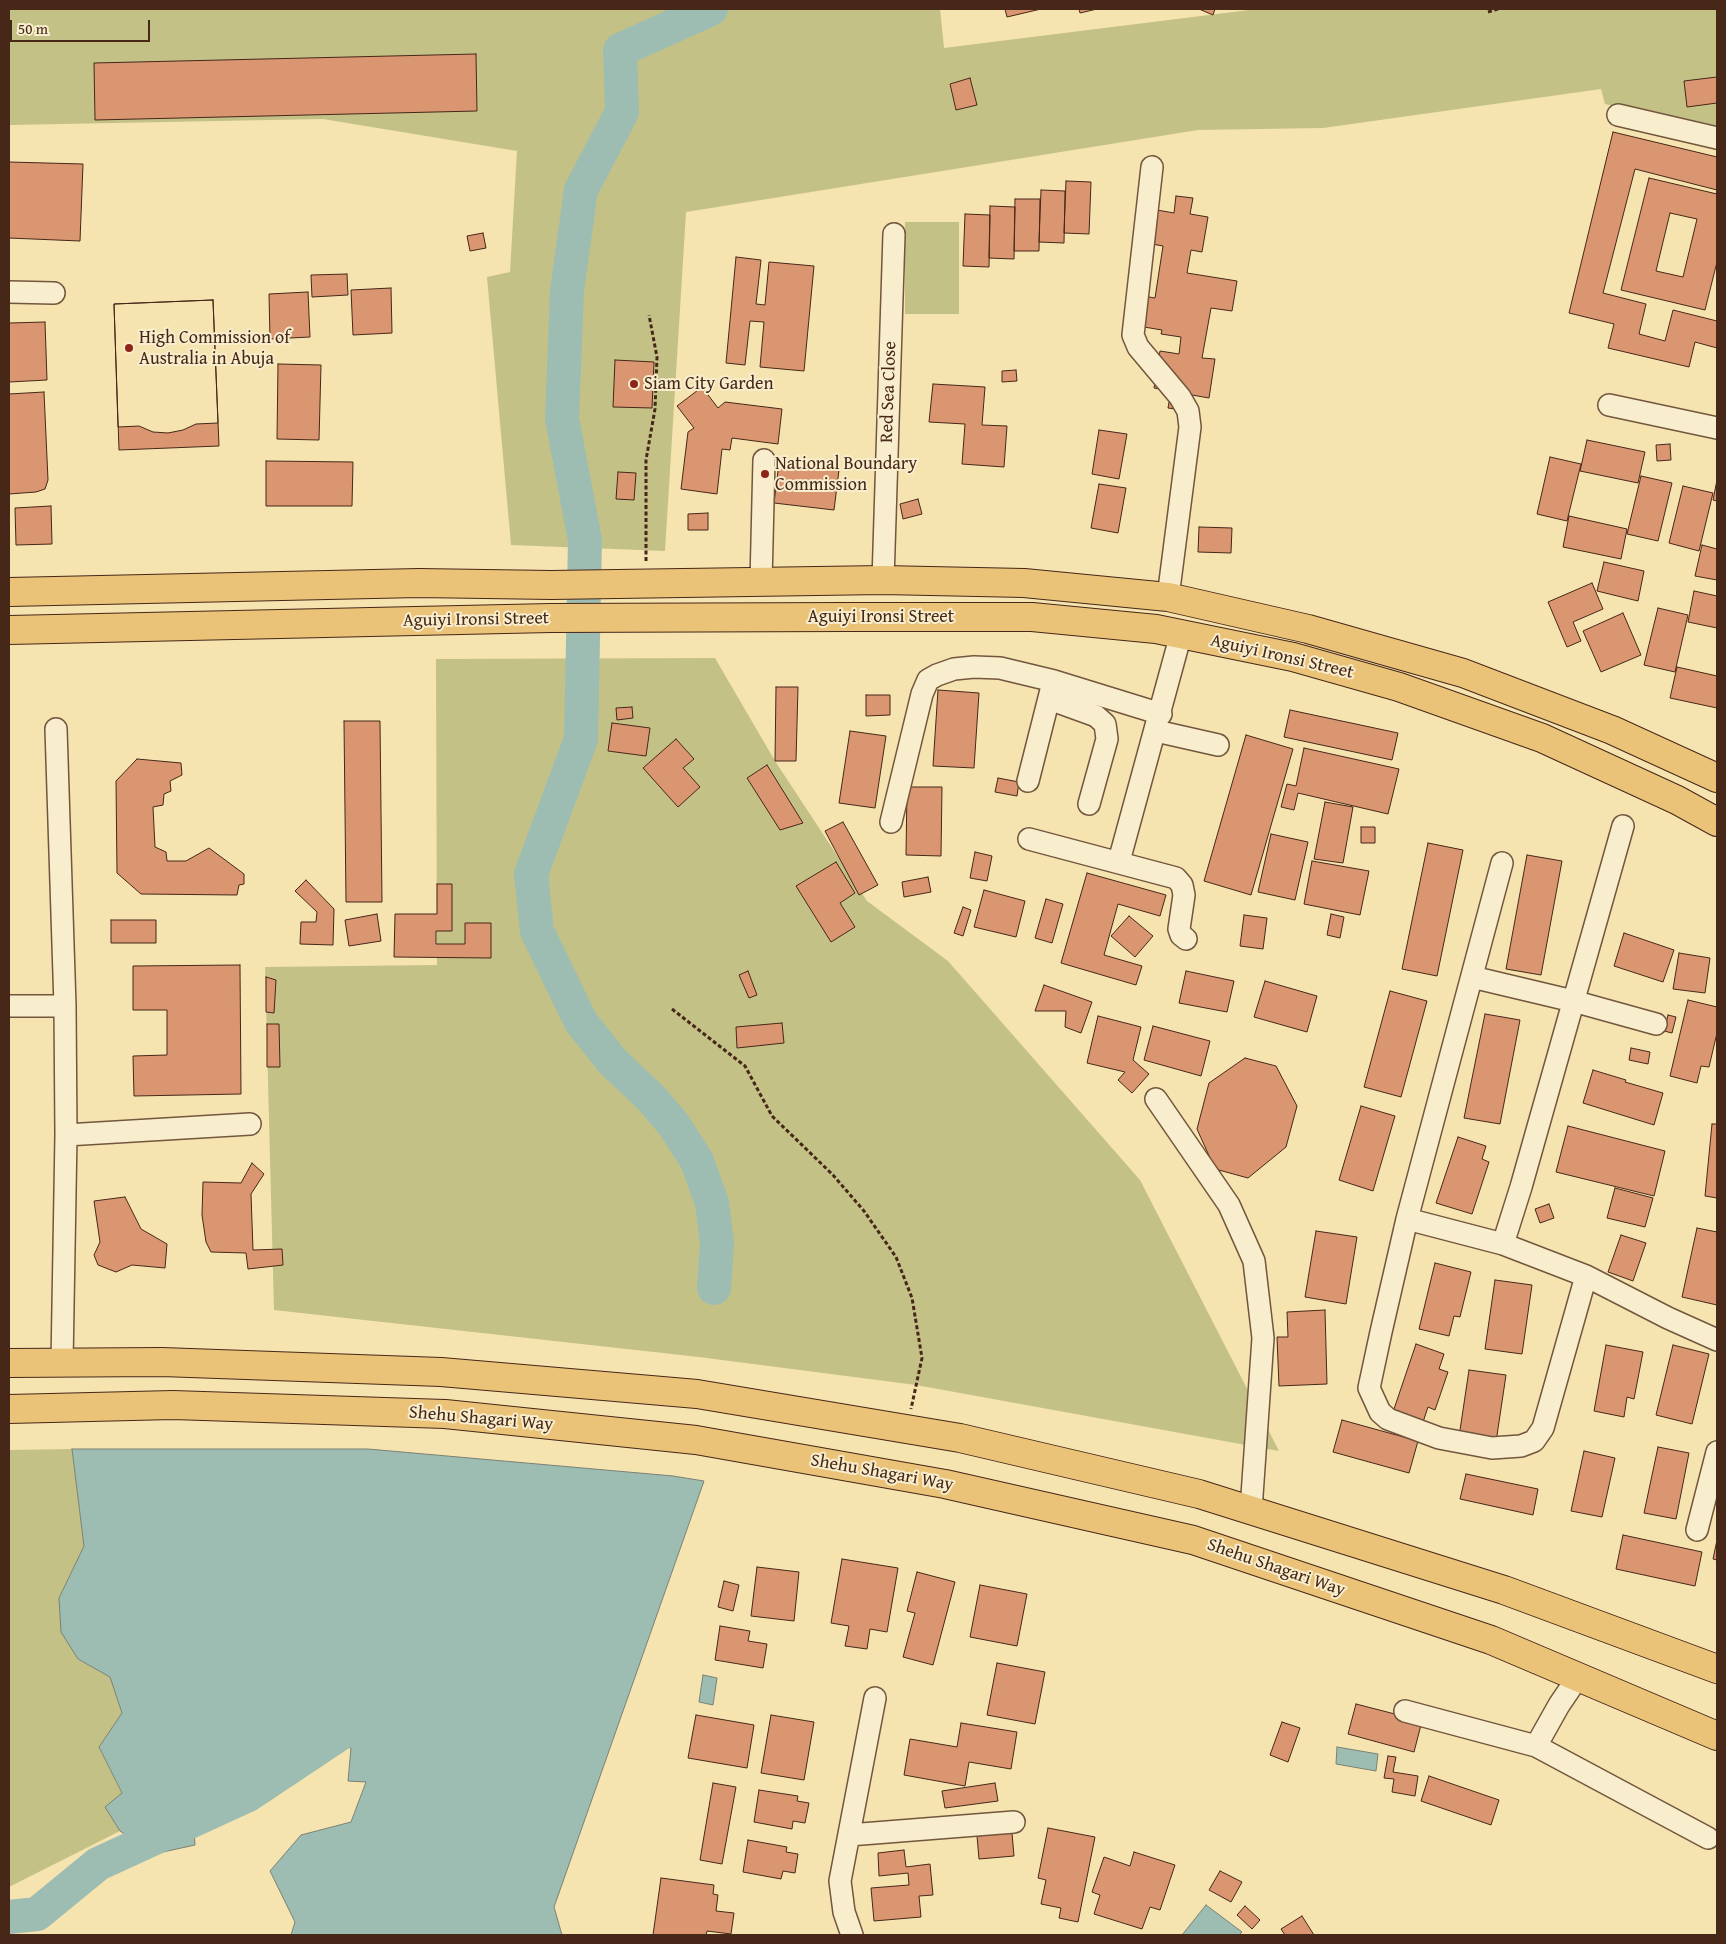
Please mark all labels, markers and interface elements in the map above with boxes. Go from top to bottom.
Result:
scale bar [12,10,152,42]
text: 50 m [18,18,48,39]
place label: High Commission of Australia in Abuja [139,327,290,369]
street label: Red Sea Close [876,341,902,443]
marker: High Commission of Australia in Abuja [123,342,135,354]
place label: Siam City Garden [644,373,774,395]
marker: Siam City Garden [628,378,640,390]
place label: National Boundary Commission [775,453,917,496]
marker: National Boundary Commission [759,468,771,480]
street label: Aguiyi Ironsi Street [808,606,954,628]
street label: Aguiyi Ironsi Street [403,608,549,632]
street label: Aguiyi Ironsi Street [1208,630,1356,684]
street label: Shehu Shagari Way [408,1402,554,1436]
street label: Shehu Shagari Way [809,1450,955,1496]
street label: Shehu Shagari Way [1204,1534,1348,1602]

